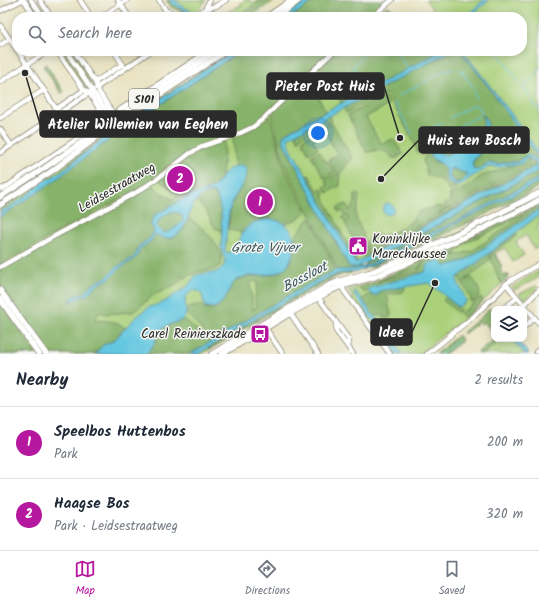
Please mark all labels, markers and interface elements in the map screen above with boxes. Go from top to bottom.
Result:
search box [12,12,527,56]
text: Search here [58,22,132,46]
icon: search [26,23,48,45]
callout: Pieter Post Huis [267,73,384,99]
text: Pieter Post Huis [275,76,376,98]
road number: S101 [129,89,159,109]
callout: Atelier Willemien van Eeghen [40,111,236,137]
text: Atelier Willemien van Eeghen [48,114,229,136]
your location [308,123,328,143]
callout: Huis ten Bosch [419,127,529,153]
text: Huis ten Bosch [427,130,521,152]
street label: Leidsestraatweg [74,157,160,219]
pin: 2 [167,164,193,194]
pin: 1 [247,187,273,217]
place label: Koninklijke Marechaussee [372,229,447,265]
public building icon: Koninklijke Marechaussee [347,235,369,257]
water label: Grote Vijver [231,237,302,259]
water label: Bossloot [278,255,334,298]
map controls [491,306,527,342]
button: layers [491,306,527,342]
callout: Idee [371,319,412,345]
text: Idee [378,322,404,344]
bus stop icon: Carel Reinierszkade [249,323,271,345]
place label: Carel Reinierszkade [141,324,246,345]
text: Nearby [16,367,68,394]
text: 2 results [475,370,523,391]
text: Speelbos Huttenbos [54,420,186,444]
text: 1 [27,432,31,453]
text: 200 m [487,432,523,453]
text: Park [54,444,78,465]
text: Haagse Bos [54,492,130,516]
text: 2 [25,504,33,525]
text: 320 m [486,504,523,525]
text: Park · Leidsestraatweg [54,516,178,537]
tab: Map [74,558,96,600]
tab: Directions [245,558,290,600]
tab: Saved [439,558,465,600]

